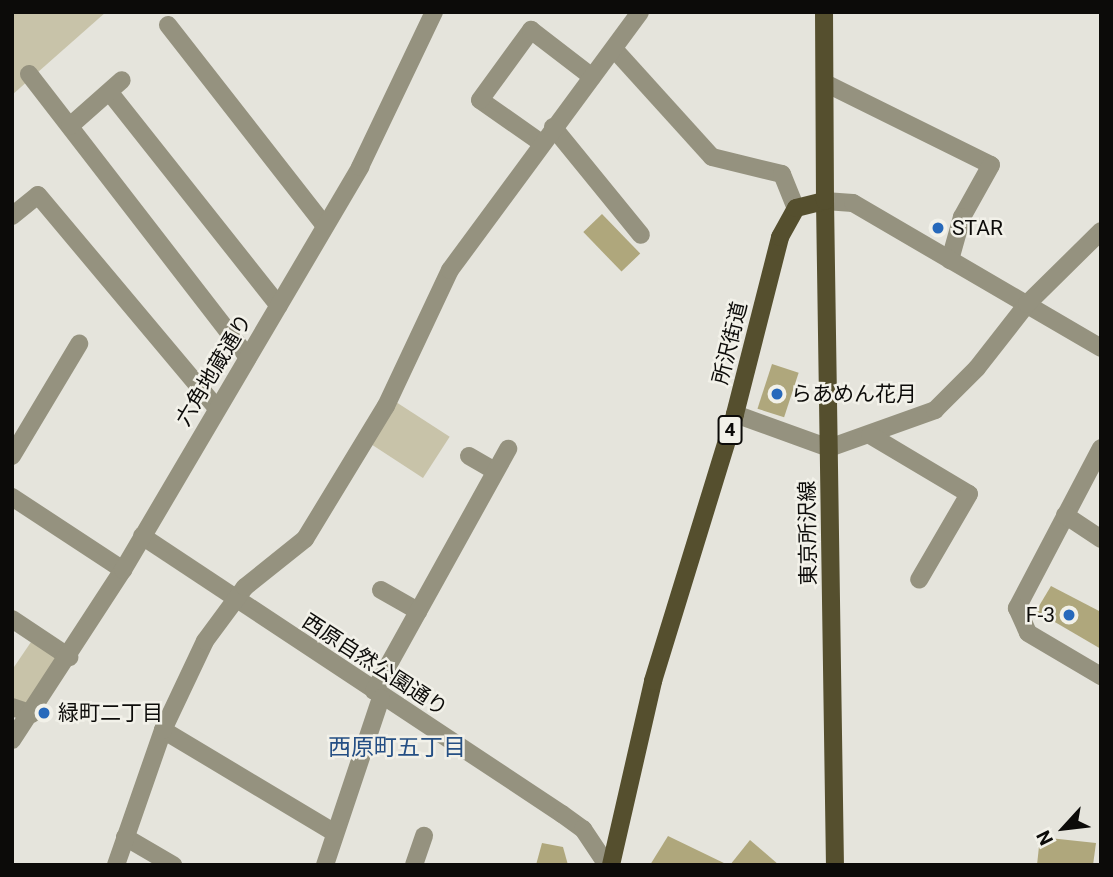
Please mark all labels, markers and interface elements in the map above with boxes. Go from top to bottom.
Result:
place label: STAR [952,215,1003,241]
marker: STAR [930,220,946,236]
street label: 所沢街道 [708,299,752,387]
street label: 六角地蔵通り [171,310,257,430]
place label: らあめん花月 [791,381,917,407]
marker: らあめん花月 [769,386,785,402]
road number: 4 [716,414,744,446]
street label: 東京所沢線 [794,480,822,586]
place label: F-3 [1026,602,1055,628]
marker: F-3 [1061,607,1077,623]
street label: 西原自然公園通り [298,609,452,721]
place label: 緑町二丁目 [58,700,163,726]
marker: 緑町二丁目 [36,705,52,721]
district label: 西原町五丁目 [328,734,466,762]
north arrow [1029,793,1099,863]
text: N [1032,827,1058,849]

